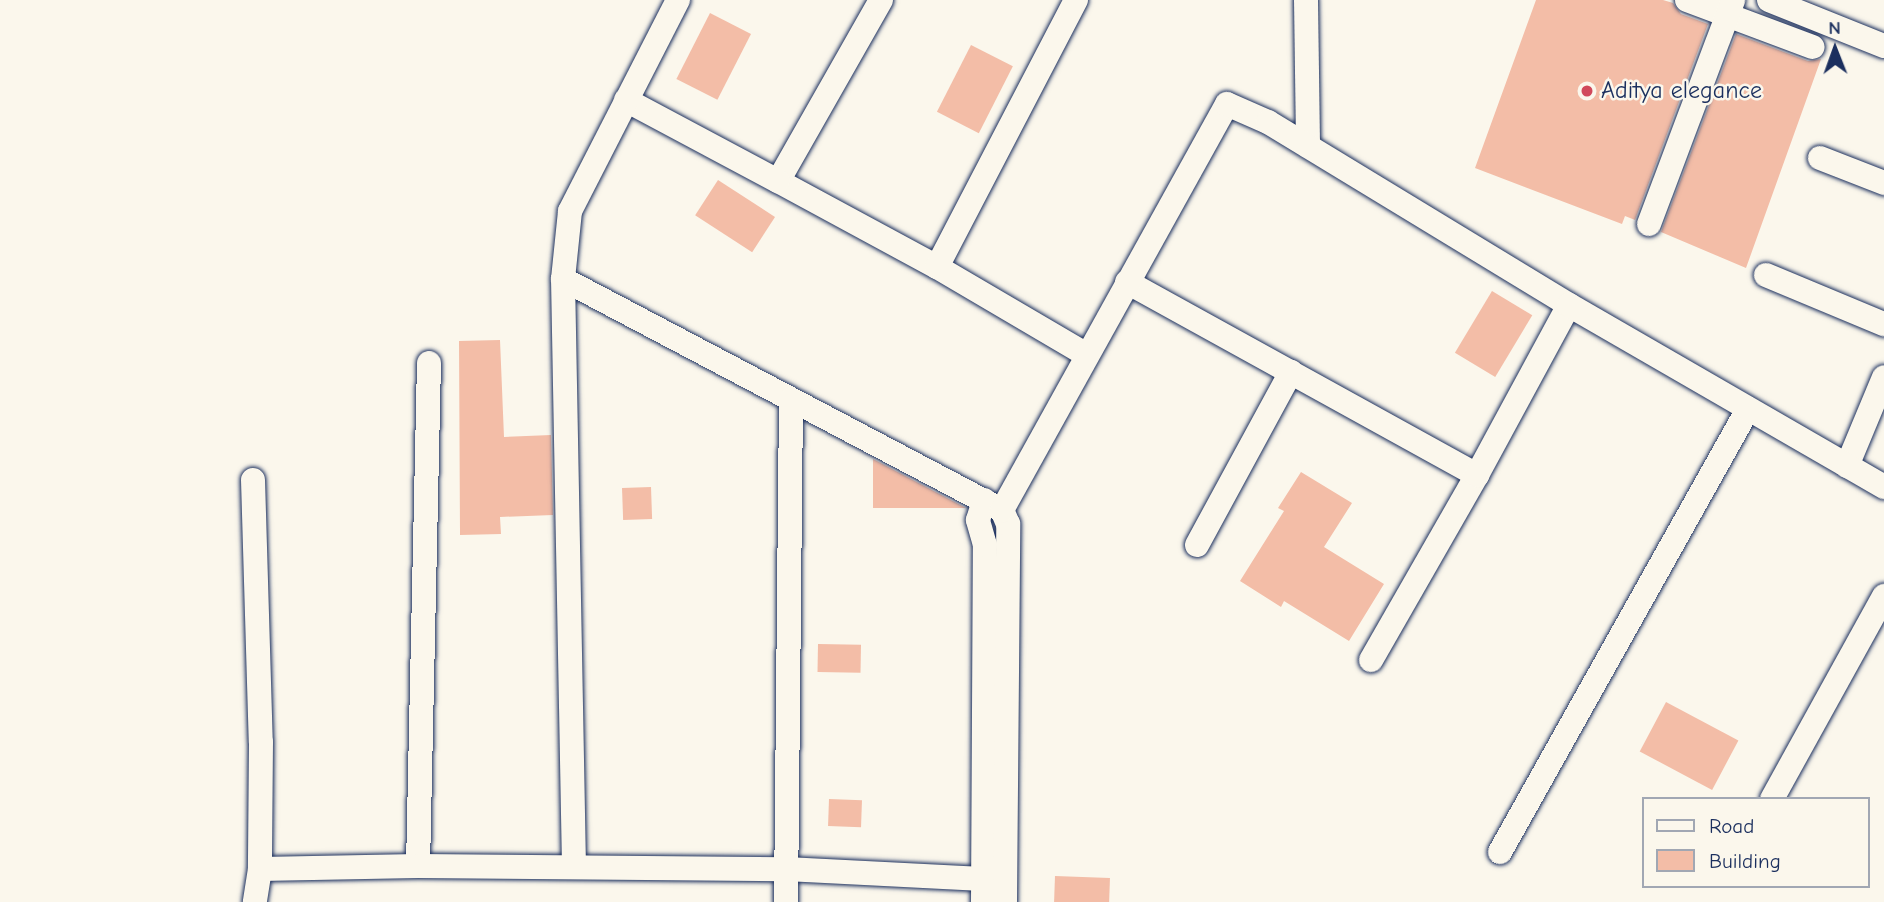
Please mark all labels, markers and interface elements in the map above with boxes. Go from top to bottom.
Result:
north arrow [1800,14,1870,84]
text: N [1828,17,1841,39]
place label: Aditya elegance [1601,77,1762,105]
marker: Aditya elegance [1579,83,1595,99]
legend [1643,797,1870,888]
text: Road [1709,814,1754,838]
text: Building [1709,849,1781,873]

